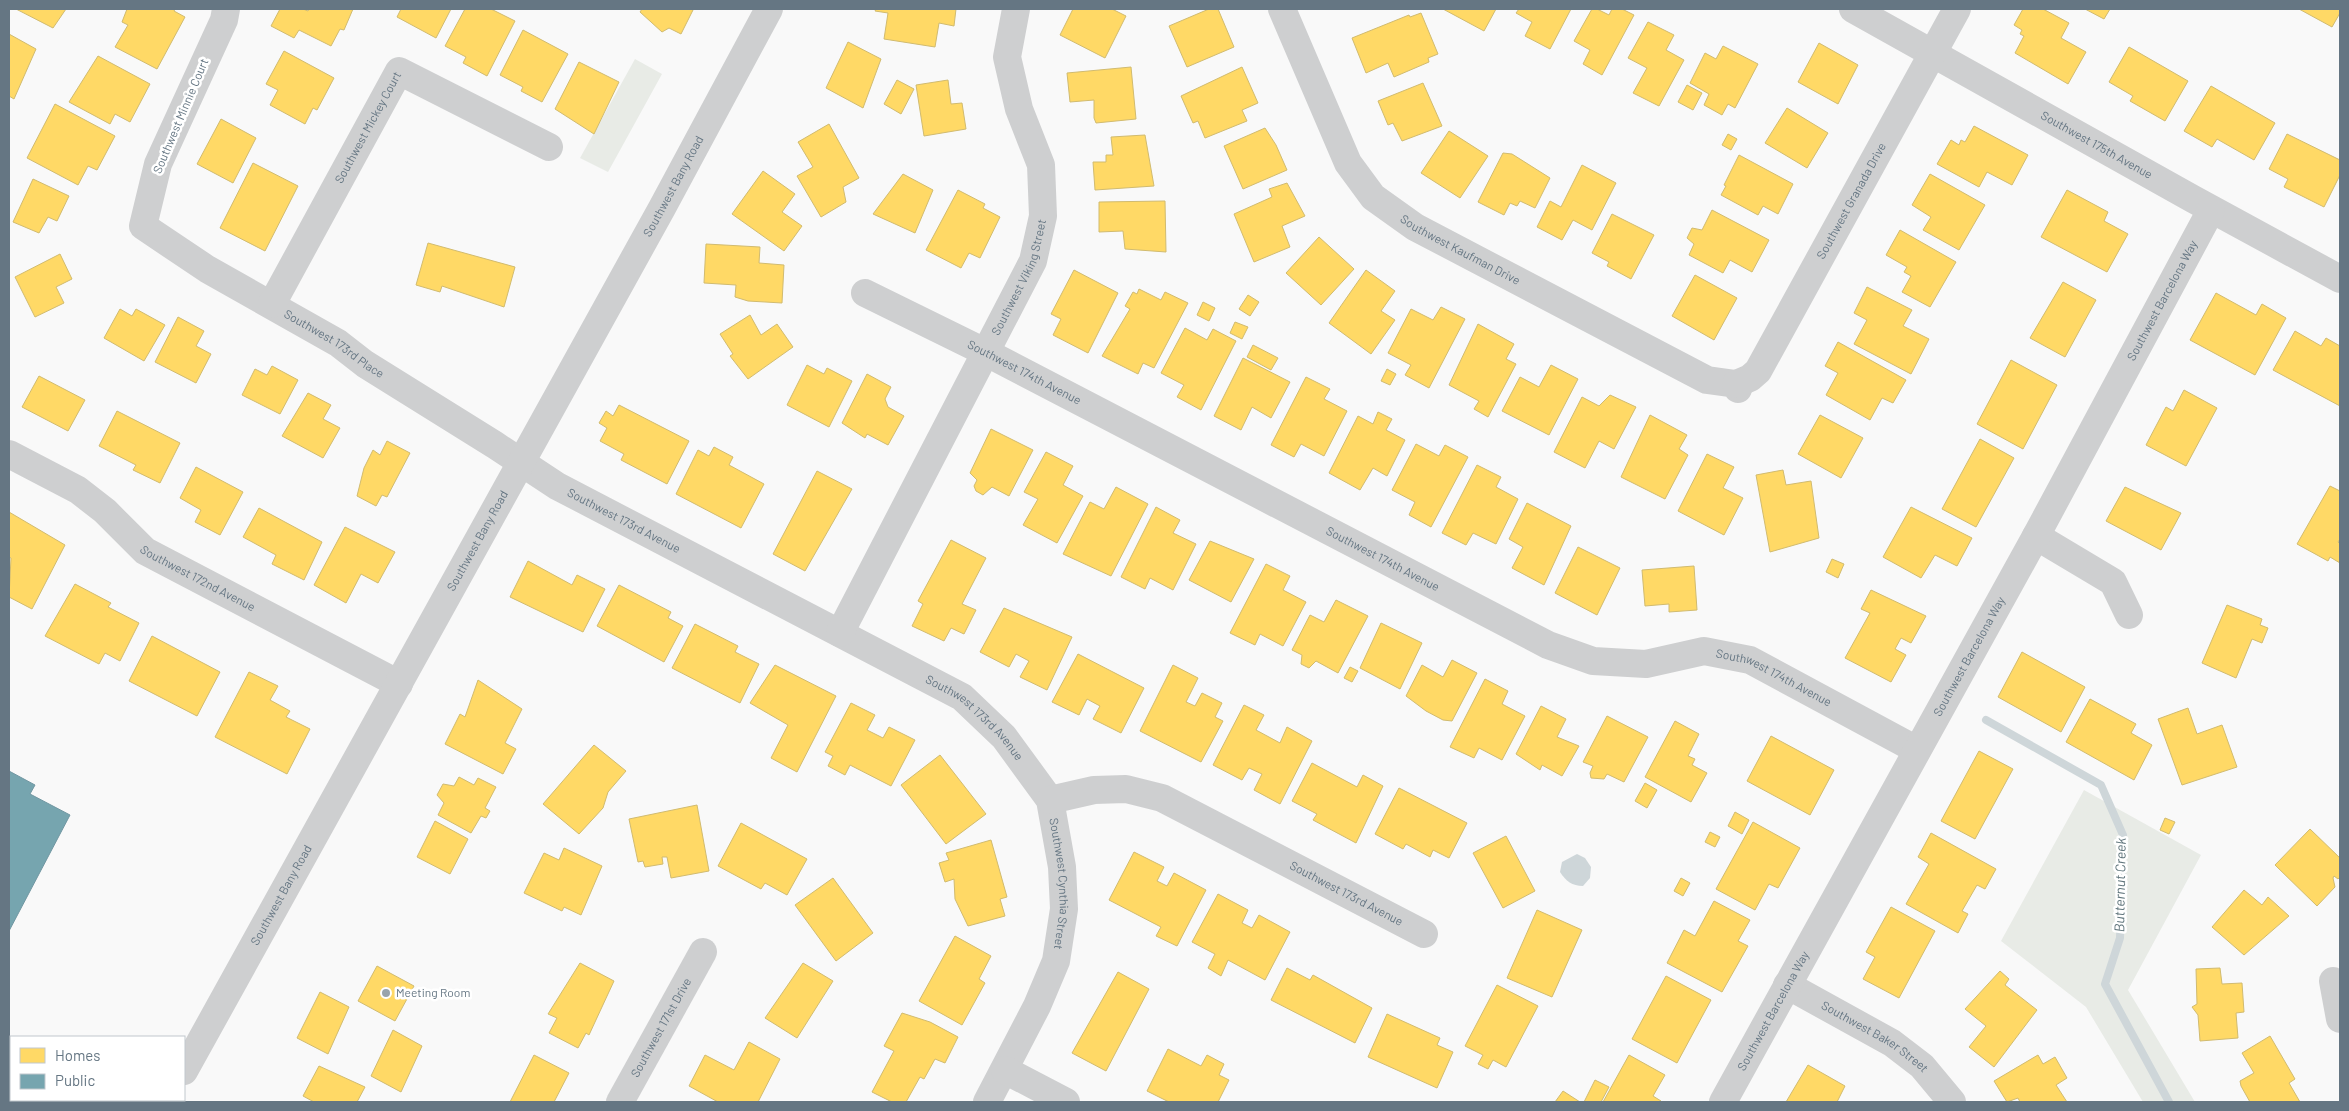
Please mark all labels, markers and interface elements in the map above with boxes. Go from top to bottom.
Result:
street label: Southwest Minnie Court [149,56,211,175]
street label: Southwest Mickey Court [331,69,403,185]
street label: Southwest 175th Avenue [2039,108,2155,181]
street label: Southwest Bany Road [640,133,706,239]
street label: Southwest Granada Drive [1813,140,1888,261]
street label: Southwest Kaufman Drive [1398,211,1523,287]
street label: Southwest Viking Street [988,218,1048,337]
street label: Southwest Barcelona Way [2124,237,2200,363]
street label: Southwest 173rd Place [282,306,387,380]
street label: Southwest 174th Avenue [966,337,1084,407]
street label: Southwest 173rd Avenue [565,485,683,555]
street label: Southwest Bany Road [443,488,510,593]
street label: Southwest 174th Avenue [1324,523,1442,593]
street label: Southwest 172nd Avenue [138,542,258,614]
street label: Southwest Barcelona Way [1930,593,2007,718]
street label: Southwest 174th Avenue [1715,646,1834,709]
street label: Southwest 173rd Avenue [924,671,1027,763]
street label: Southwest Cynthia Street [1047,817,1072,951]
water label: Butternut Creek [2110,838,2129,932]
street label: Southwest Bany Road [247,842,314,947]
street label: Southwest 173rd Avenue [1288,858,1406,928]
street label: Southwest Barcelona Way [1734,948,1811,1073]
street label: Southwest 171st Drive [627,975,693,1079]
place label: Meeting Room [396,985,470,999]
marker: Meeting Room [380,987,392,999]
street label: Southwest Baker Street [1819,997,1932,1074]
legend [10,1036,185,1101]
text: Homes [55,1046,100,1064]
text: Public [55,1071,95,1089]

